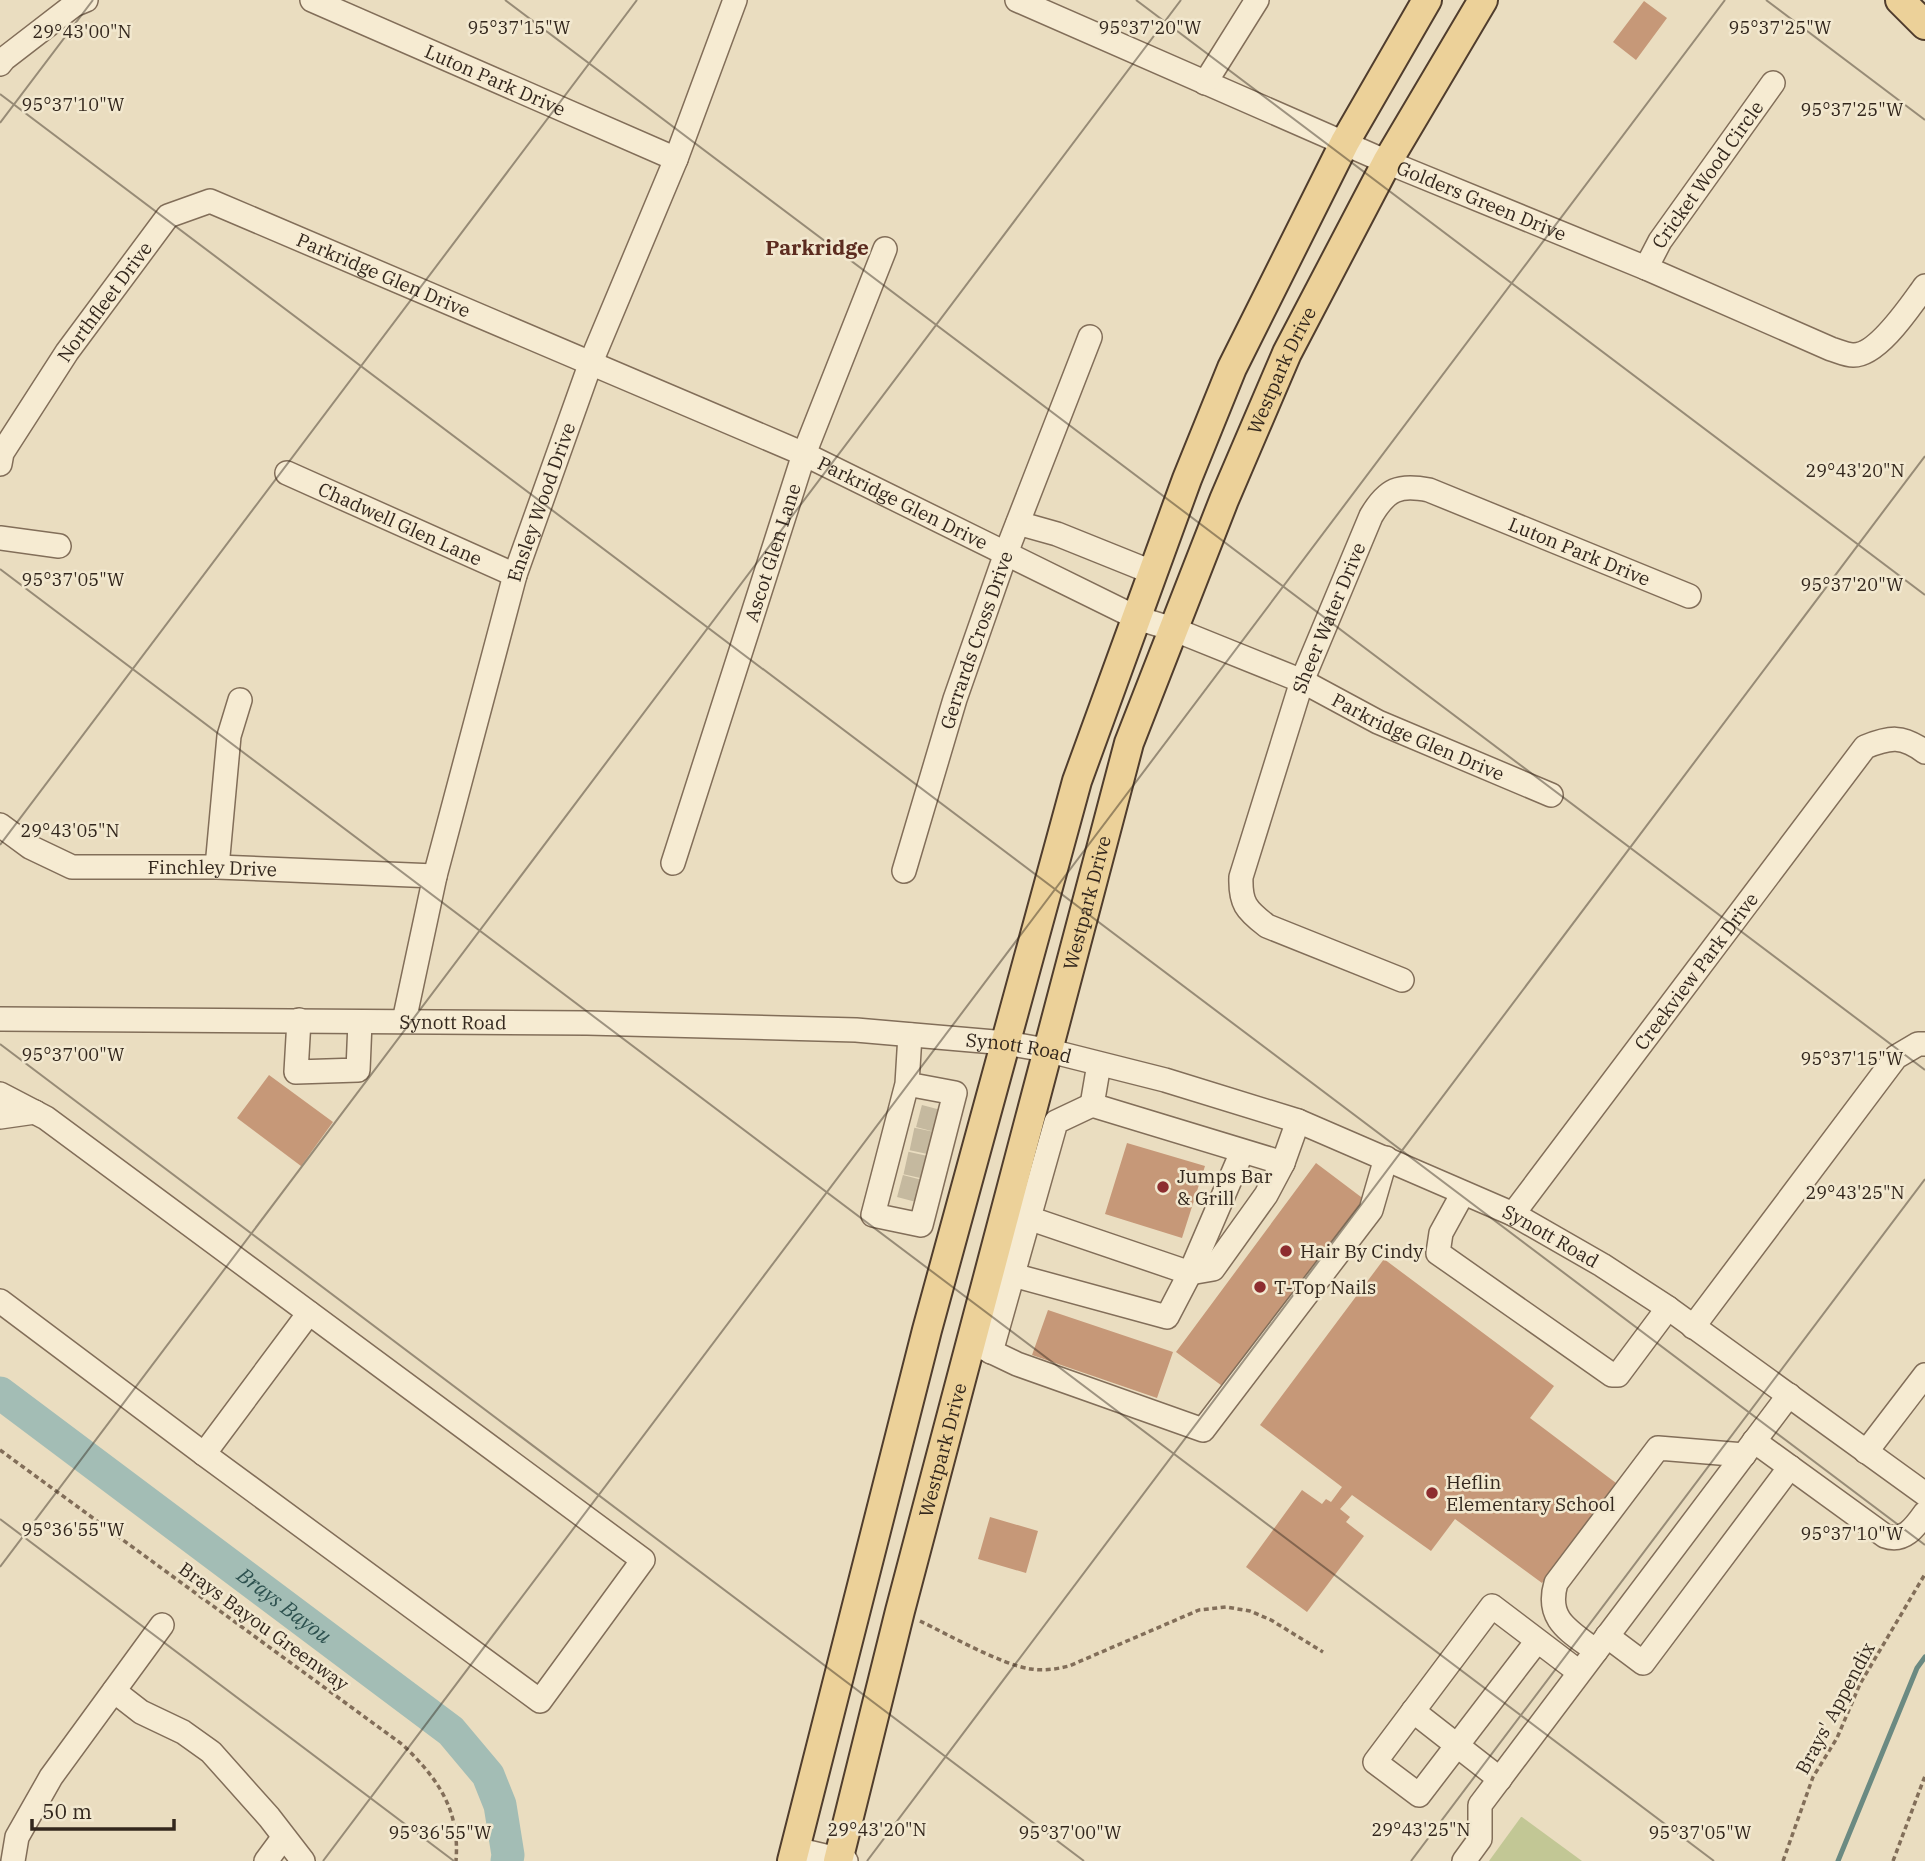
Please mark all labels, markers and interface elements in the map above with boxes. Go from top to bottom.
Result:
text: 95°37'15"W [468,16,571,39]
text: 95°37'20"W [1099,16,1202,39]
text: 95°37'25"W [1729,16,1832,39]
text: 29°43'00"N [33,20,132,43]
street label: Luton Park Drive [421,39,569,121]
text: 95°37'10"W [22,93,125,116]
street label: Cricket Wood Circle [1646,96,1768,252]
text: 95°37'25"W [1801,98,1904,121]
street label: Golders Green Drive [1393,155,1570,246]
street label: Parkridge Glen Drive [293,227,474,323]
district label: Parkridge [765,233,869,261]
street label: Northfleet Drive [52,237,157,366]
street label: Westpark Drive [1242,302,1321,438]
street label: Ensley Wood Drive [502,419,580,584]
street label: Parkridge Glen Drive [814,451,992,555]
text: 29°43'20"N [1806,459,1905,482]
street label: Chadwell Glen Lane [315,477,486,571]
street label: Ascot Glen Lane [739,480,806,625]
street label: Luton Park Drive [1505,512,1654,591]
street label: Sheer Water Drive [1287,539,1371,696]
street label: Gerrards Cross Drive [935,548,1018,732]
text: 95°37'05"W [22,568,125,591]
text: 95°37'20"W [1801,573,1904,596]
street label: Parkridge Glen Drive [1328,687,1508,786]
text: 29°43'05"N [21,819,120,842]
street label: Westpark Drive [1058,833,1116,972]
street label: Finchley Drive [147,855,278,881]
street label: Creekview Park Drive [1629,888,1763,1055]
street label: Synott Road [399,1010,507,1034]
street label: Synott Road [965,1028,1074,1068]
text: 95°37'00"W [22,1043,125,1066]
text: 95°37'15"W [1801,1047,1904,1070]
place label: Jumps Bar & Grill [1177,1164,1273,1210]
marker: Jumps Bar & Grill [1155,1179,1171,1195]
text: 29°43'25"N [1806,1181,1905,1204]
street label: Synott Road [1499,1199,1603,1273]
place label: Hair By Cindy [1300,1239,1424,1263]
marker: Hair By Cindy [1278,1243,1294,1259]
place label: T-Top Nails [1274,1275,1376,1299]
marker: T-Top Nails [1252,1279,1268,1295]
street label: Westpark Drive [913,1380,972,1520]
place label: Heflin Elementary School [1446,1470,1616,1516]
marker: Heflin Elementary School [1424,1485,1440,1501]
text: 95°36'55"W [22,1518,125,1541]
text: 95°37'10"W [1801,1522,1904,1545]
street label: Brays Bayou Greenway [174,1556,354,1696]
water label: Brays Bayou [231,1560,337,1650]
street label: Brays' Appendix [1790,1638,1880,1778]
scale bar [32,1787,173,1831]
text: 50 m [42,1797,92,1825]
text: 29°43'20"N [828,1818,927,1841]
text: 29°43'25"N [1372,1818,1471,1841]
text: 95°36'55"W [389,1821,492,1844]
text: 95°37'00"W [1019,1821,1122,1844]
text: 95°37'05"W [1649,1821,1752,1844]

